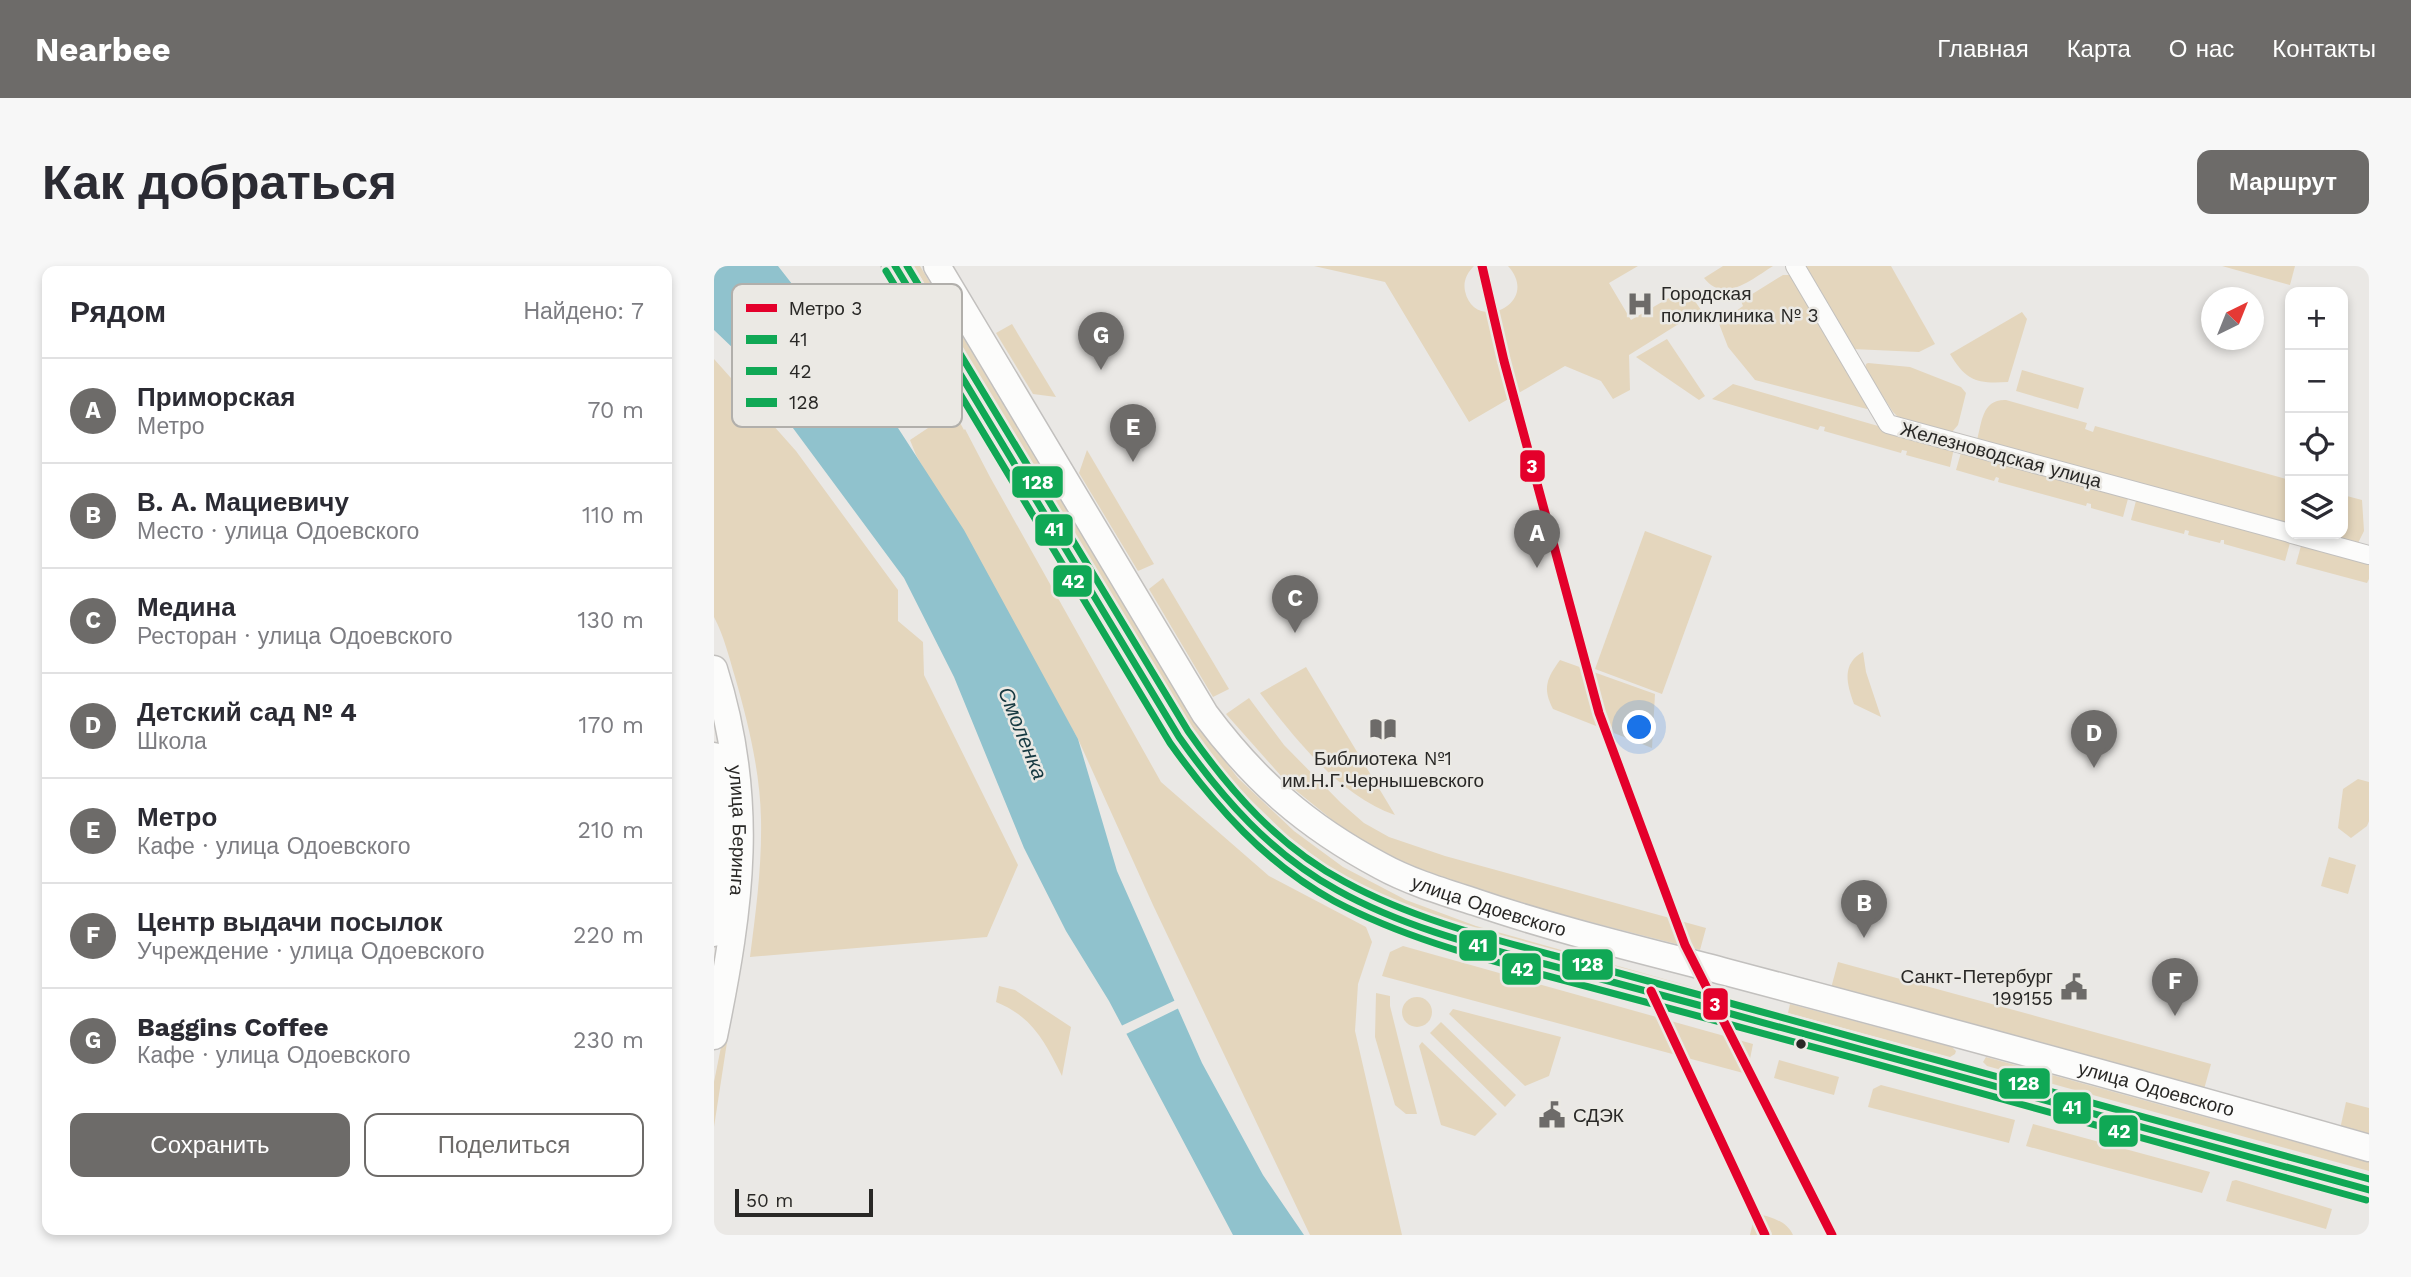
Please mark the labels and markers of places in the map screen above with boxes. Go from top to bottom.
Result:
place label: Городская поликлиника № 3 [1661,282,1819,327]
hospital icon: Городская поликлиника № 3 [1625,289,1655,319]
pin: G [1078,312,1124,370]
pin: E [1110,404,1156,462]
pin: A [1514,510,1560,568]
pin: C [1272,575,1318,633]
pin: D [2071,710,2117,768]
library icon: Библиотека №1 им.Н.Г.Чернышевского [1368,714,1398,744]
place label: Библиотека №1 им.Н.Г.Чернышевского [1282,747,1484,792]
pin: B [1841,880,1887,938]
pin: F [2152,958,2198,1016]
place label: Санкт-Петербург 199155 [1901,965,2053,1010]
public building icon: Санкт-Петербург 199155 [2059,972,2089,1002]
unlabelled marker [1794,1037,1808,1051]
public building icon: СДЭК [1537,1100,1567,1130]
place label: СДЭК [1573,1104,1624,1127]

